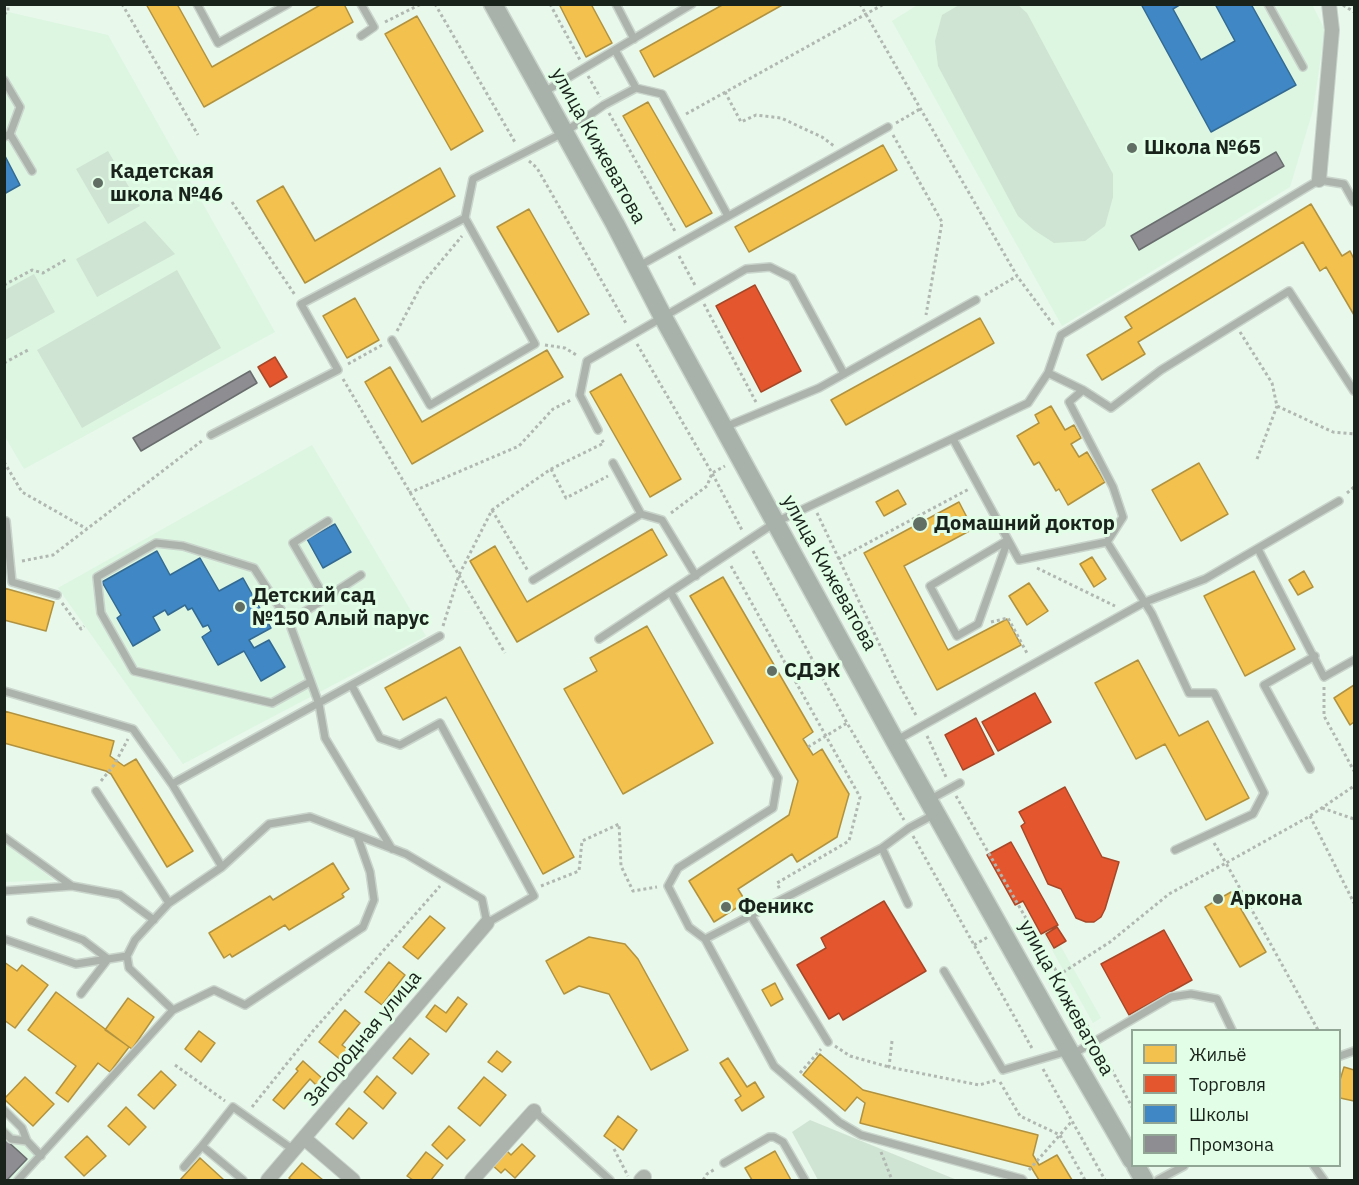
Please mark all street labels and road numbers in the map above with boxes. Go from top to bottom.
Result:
street label: улица Кижеватова [545,64,651,228]
street label: улица Кижеватова [776,491,882,655]
street label: улица Кижеватова [1013,916,1119,1080]
street label: Загородная улица [299,966,427,1112]

